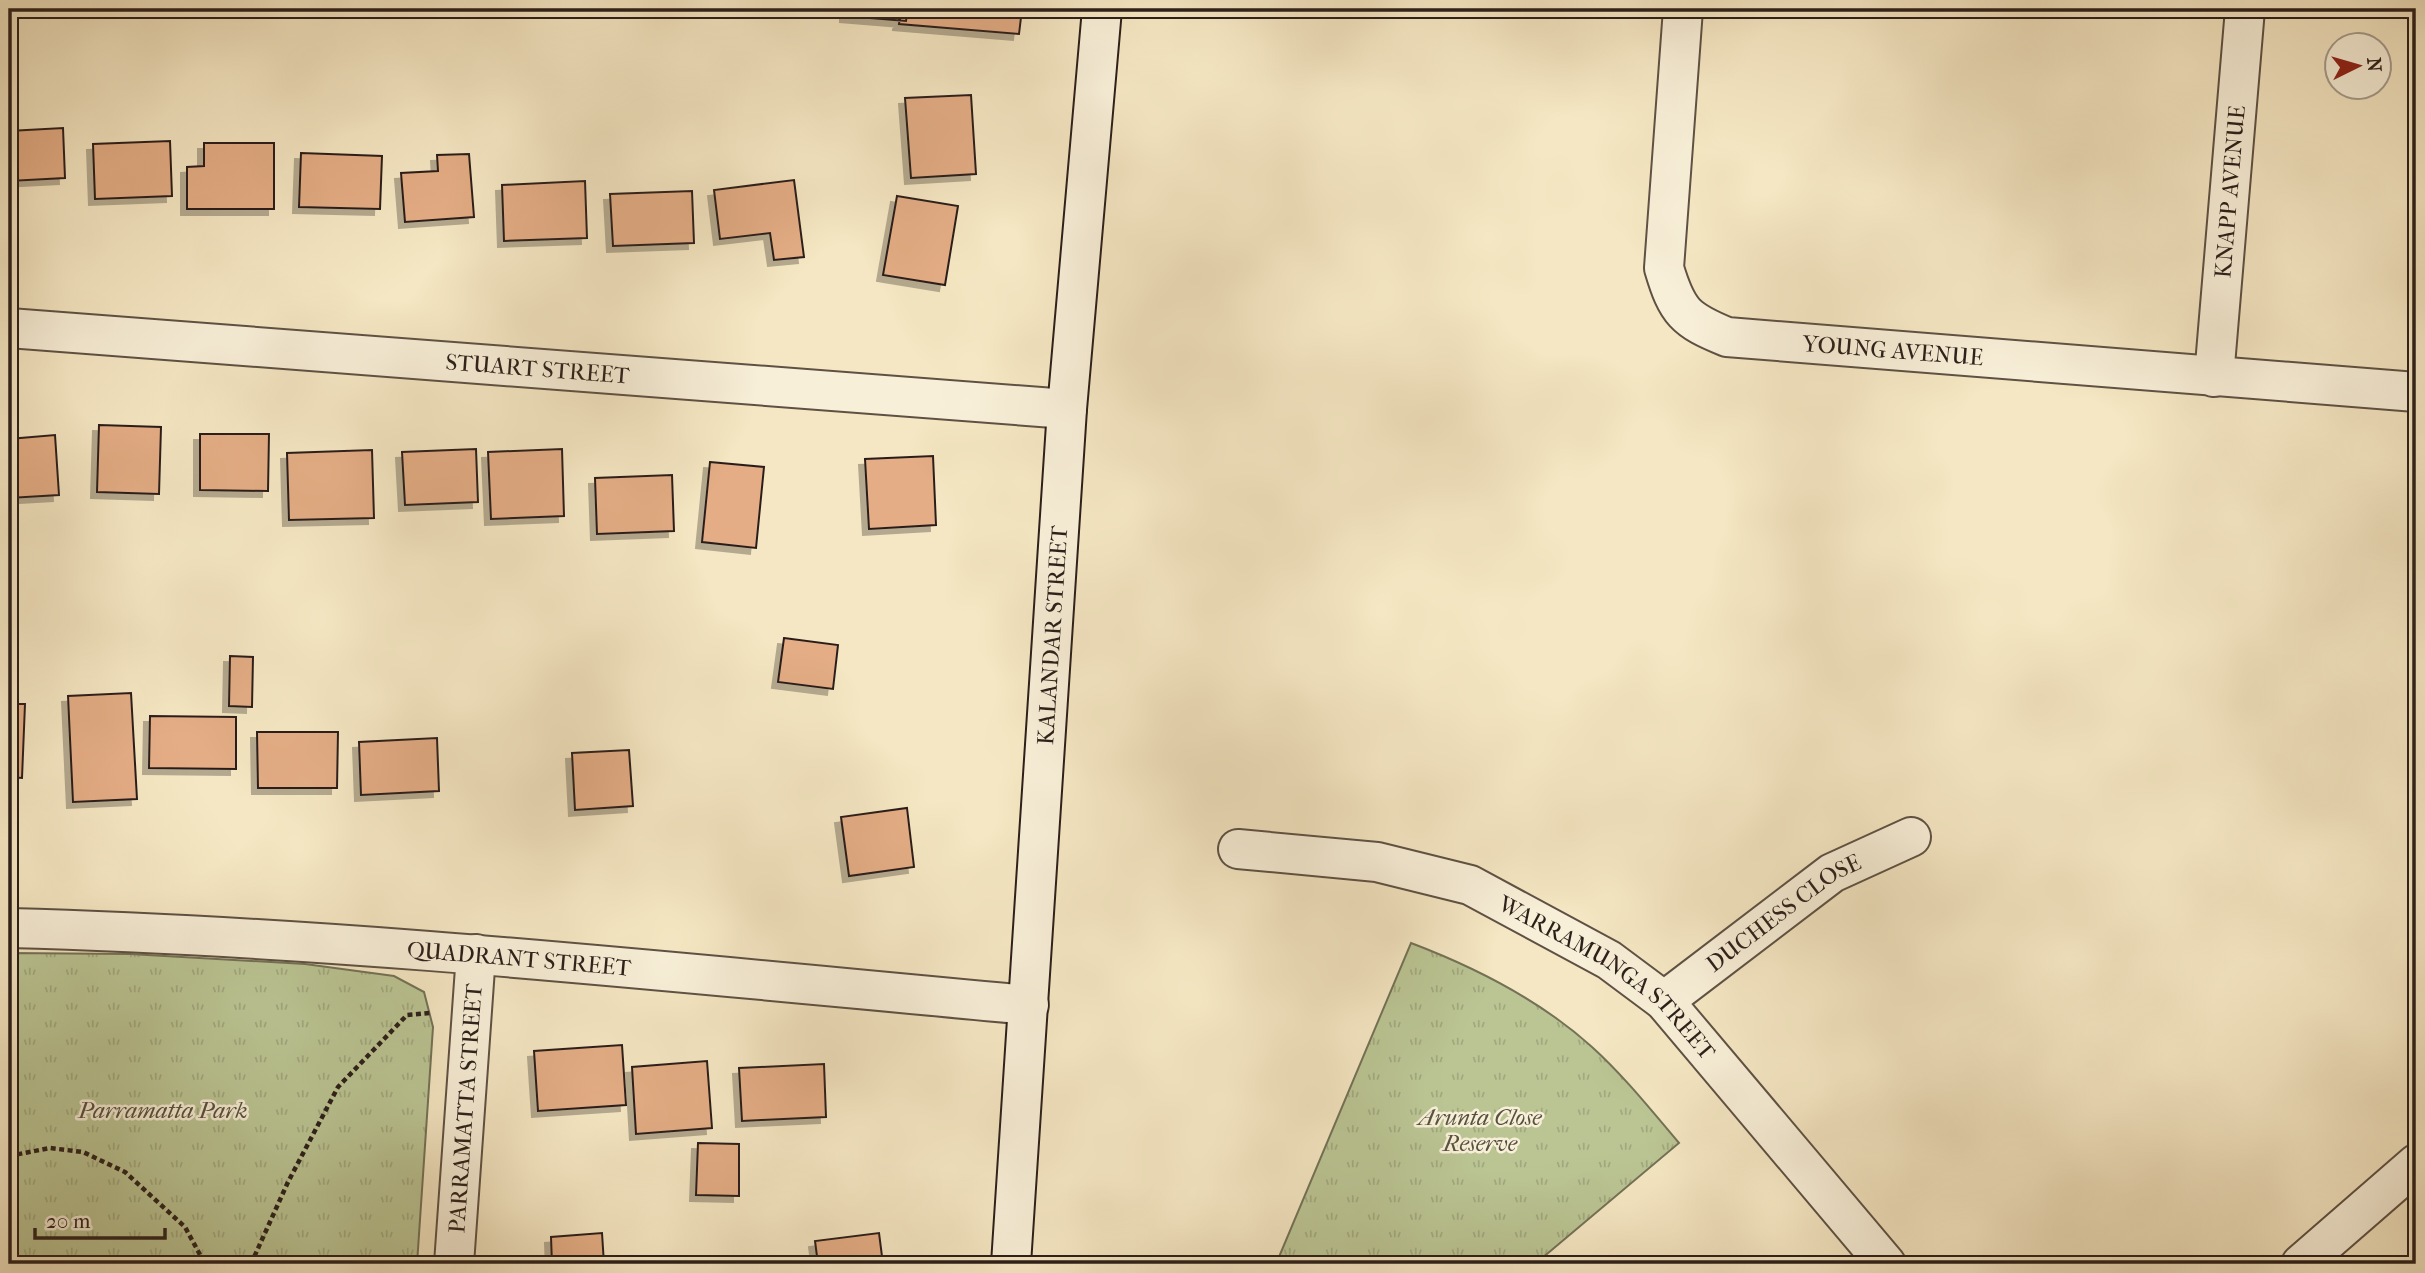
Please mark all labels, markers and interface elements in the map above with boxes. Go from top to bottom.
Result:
north arrow [2324,32,2394,102]
text: N [2362,56,2386,73]
street label: KNAPP AVENUE [2209,104,2251,279]
street label: YOUNG AVENUE [1800,330,1984,371]
street label: STUART STREET [445,348,631,389]
street label: KALANDAR STREET [1032,524,1073,746]
street label: DUCHESS CLOSE [1701,849,1865,978]
street label: WARRAMUNGA STREET [1493,889,1721,1066]
street label: QUADRANT STREET [406,936,633,982]
street label: PARRAMATTA STREET [443,982,488,1234]
park label: Parramatta Park [77,1097,248,1124]
park label: Arunta Close Reserve [1416,1104,1542,1157]
scale bar [35,1196,164,1240]
text: 20 m [46,1209,91,1233]

